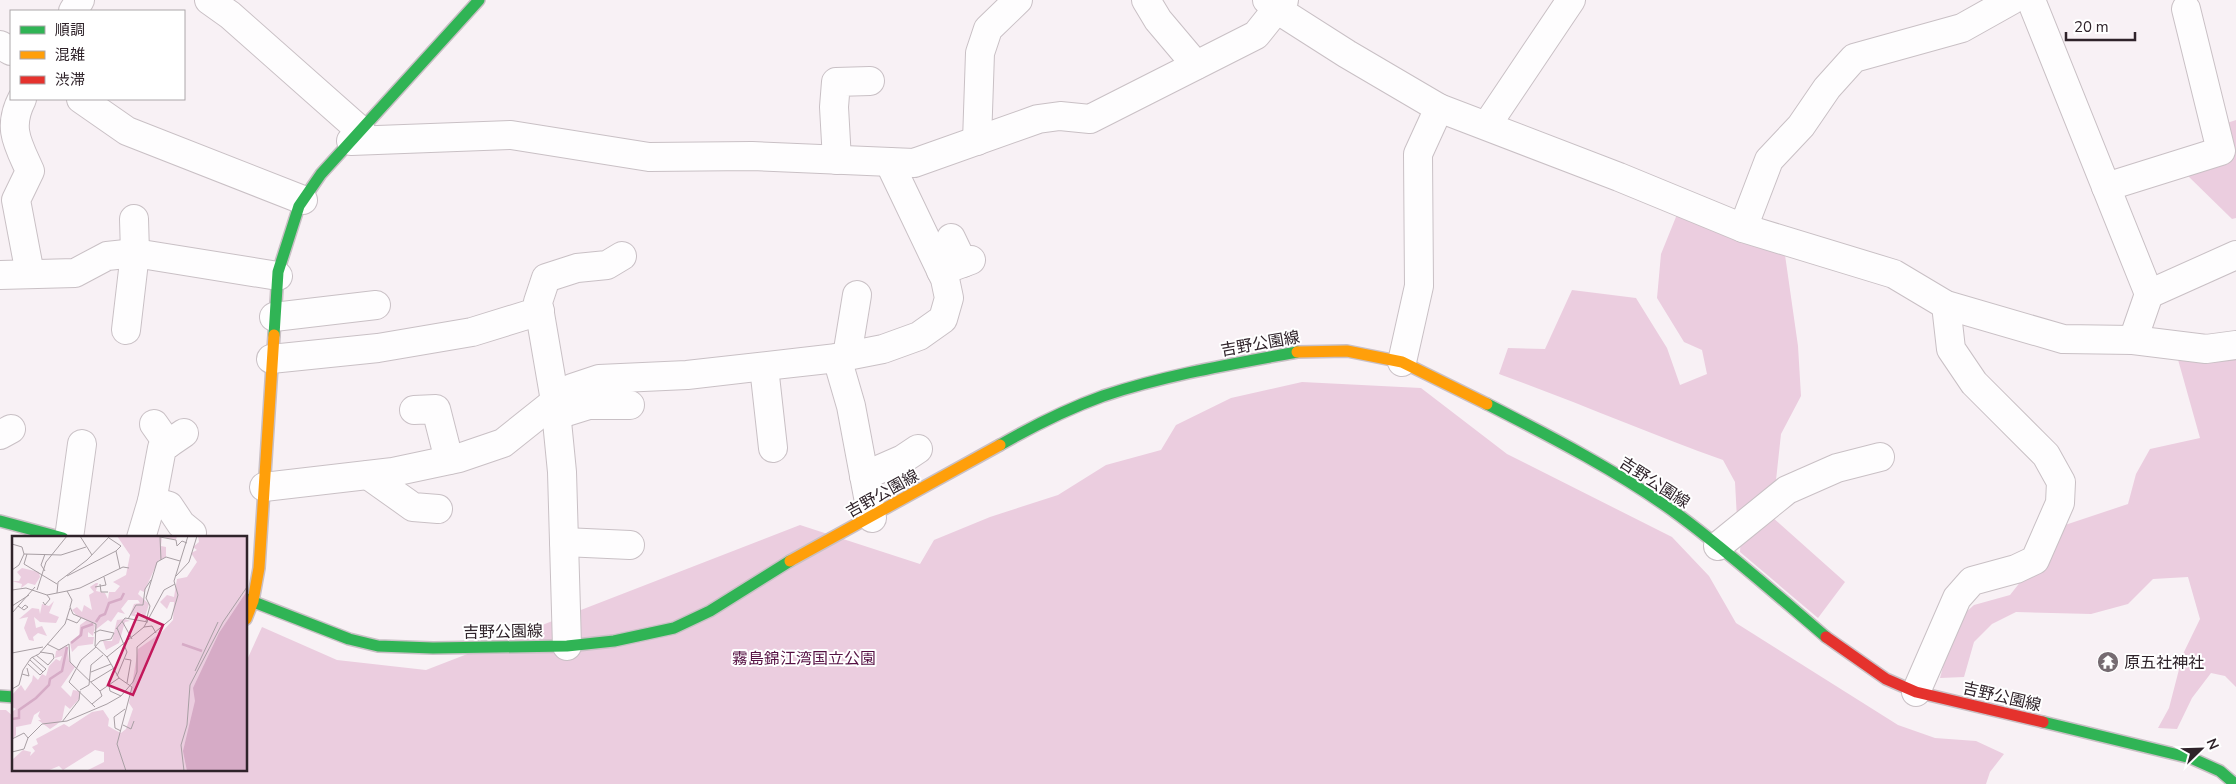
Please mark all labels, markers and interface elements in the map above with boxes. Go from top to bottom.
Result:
legend [10,10,185,100]
scale bar [2066,10,2135,42]
text: 20 m [2074,17,2109,37]
text: 順調 [55,20,85,40]
text: 混雑 [55,45,85,65]
text: 渋滞 [55,70,85,90]
street label: 吉野公園線 [1219,326,1301,362]
street label: 吉野公園線 [1615,452,1694,514]
street label: 吉野公園線 [842,465,923,523]
inset map [12,536,248,772]
street label: 吉野公園線 [463,620,543,644]
park label: 霧島錦江湾国立公園 [732,648,876,670]
temple icon: 原五社神社 [2096,650,2120,674]
place label: 原五社神社 [2124,652,2204,674]
street label: 吉野公園線 [1960,677,2043,717]
north arrow [2176,724,2226,774]
text: N [2202,736,2223,753]

